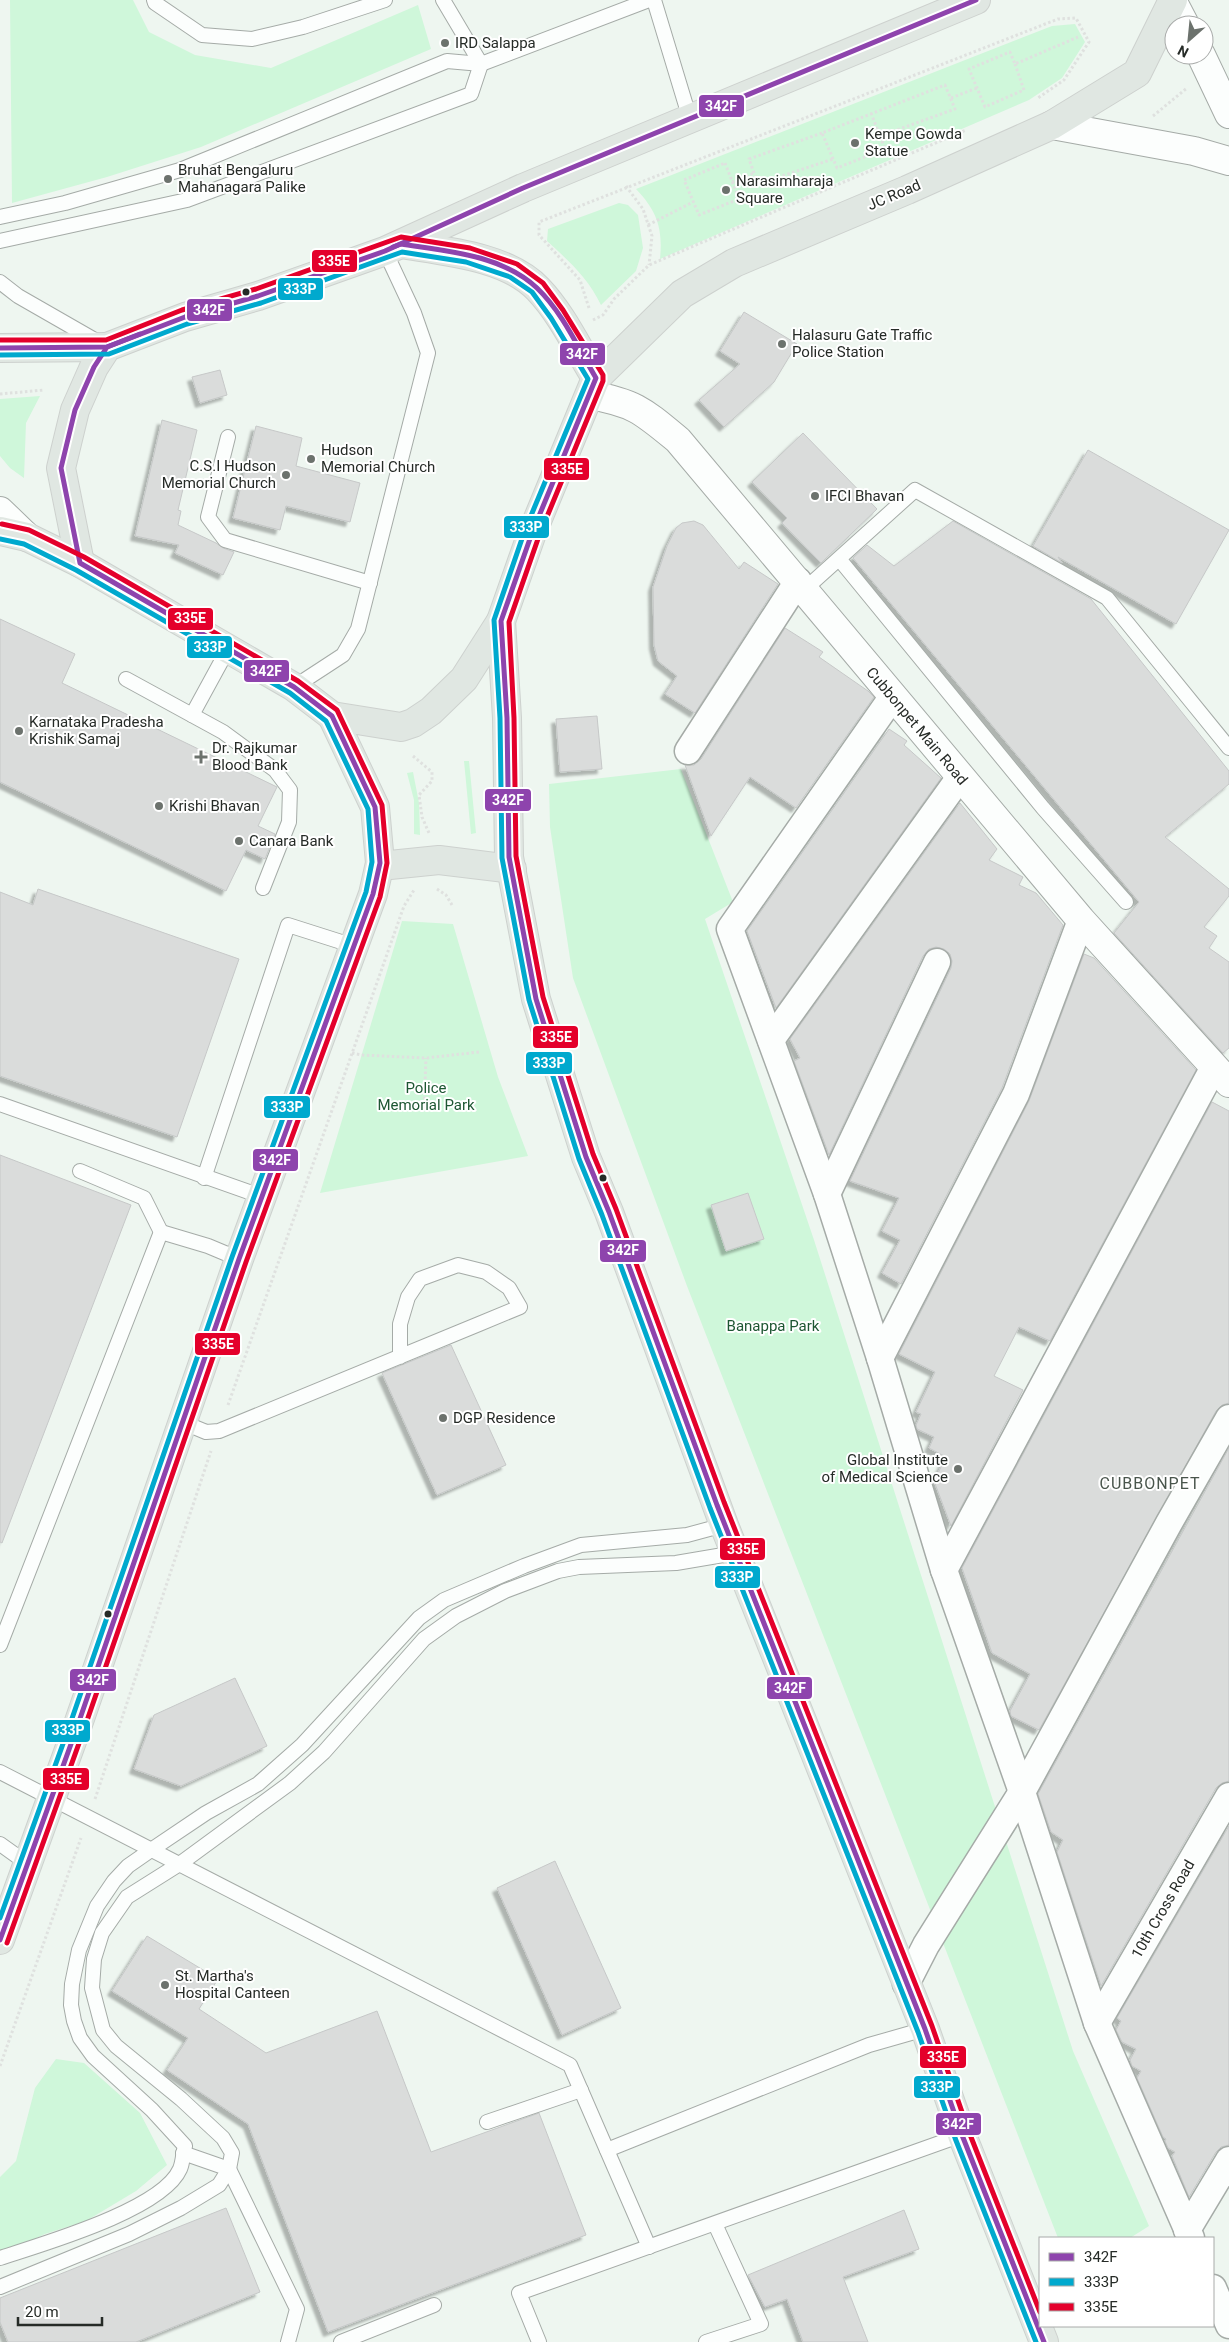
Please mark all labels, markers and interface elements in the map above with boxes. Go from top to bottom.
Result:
north arrow [1164,15,1214,65]
place label: IRD Salappa [455,34,536,52]
marker: IRD Salappa [439,37,451,49]
text: N [1175,42,1191,61]
line badge: 342F [698,94,745,118]
text: 342F [705,98,737,114]
place label: Kempe Gowda Statue [865,125,962,160]
marker: Kempe Gowda Statue [849,137,861,149]
place label: Bruhat Bengaluru Mahanagara Palike [178,161,306,196]
place label: Narasimharaja Square [736,172,833,207]
marker: Bruhat Bengaluru Mahanagara Palike [162,173,174,185]
street label: JC Road [865,176,923,214]
marker: Narasimharaja Square [720,184,732,196]
line badge: 335E [311,249,358,273]
text: 335E [318,253,350,269]
line badge: 333P [277,277,324,301]
text: 333P [283,281,317,297]
unlabelled marker [241,287,251,297]
line badge: 342F [186,298,233,322]
text: 342F [193,302,225,318]
place label: Halasuru Gate Traffic Police Station [792,326,933,361]
marker: Halasuru Gate Traffic Police Station [776,338,788,350]
line badge: 342F [559,342,606,366]
text: 342F [566,346,598,362]
place label: Hudson Memorial Church [321,441,435,476]
marker: Hudson Memorial Church [305,453,317,465]
place label: C.S.I Hudson Memorial Church [162,457,276,492]
line badge: 335E [543,457,590,481]
text: 335E [551,461,583,477]
marker: C.S.I Hudson Memorial Church [280,469,292,481]
place label: IFCI Bhavan [825,487,904,505]
marker: IFCI Bhavan [809,490,821,502]
line badge: 333P [503,515,550,539]
text: 333P [509,519,543,535]
line badge: 335E [167,607,214,631]
text: 335E [174,610,206,626]
line badge: 333P [186,635,233,659]
text: 333P [193,639,227,655]
line badge: 342F [243,659,290,683]
text: 342F [250,663,282,679]
street label: Cubbonpet Main Road [863,664,971,788]
place label: Karnataka Pradesha Krishik Samaj [29,713,164,748]
marker: Karnataka Pradesha Krishik Samaj [13,725,25,737]
place label: Dr. Rajkumar Blood Bank [212,739,297,774]
marker: Dr. Rajkumar Blood Bank [194,750,208,764]
line badge: 342F [484,788,532,812]
text: 342F [492,792,524,808]
place label: Krishi Bhavan [169,797,260,815]
marker: Krishi Bhavan [153,800,165,812]
place label: Canara Bank [249,832,334,850]
marker: Canara Bank [233,835,245,847]
line badge: 335E [532,1025,579,1049]
text: 335E [540,1029,572,1045]
line badge: 333P [525,1051,573,1075]
text: 333P [532,1055,566,1071]
park label: Police Memorial Park [377,1079,475,1114]
line badge: 333P [263,1095,311,1119]
text: 333P [270,1099,304,1115]
line badge: 342F [252,1148,299,1172]
text: 342F [259,1152,291,1168]
unlabelled marker [598,1173,608,1183]
line badge: 342F [599,1239,647,1263]
text: 342F [607,1242,639,1258]
park label: Banappa Park [727,1317,820,1335]
line badge: 335E [194,1332,241,1356]
text: 335E [202,1336,234,1352]
place label: DGP Residence [453,1409,555,1427]
marker: DGP Residence [437,1412,449,1424]
place label: Global Institute of Medical Science [822,1451,948,1486]
marker: Global Institute of Medical Science [952,1463,964,1475]
district label: CUBBONPET [1099,1474,1201,1493]
line badge: 335E [719,1537,766,1561]
text: 335E [727,1541,759,1557]
line badge: 333P [714,1565,761,1589]
text: 333P [720,1569,754,1585]
unlabelled marker [103,1609,113,1619]
line badge: 342F [69,1668,117,1692]
text: 342F [77,1672,109,1688]
line badge: 342F [766,1676,813,1700]
text: 342F [774,1680,806,1696]
line badge: 333P [44,1719,91,1743]
text: 333P [51,1722,85,1738]
line badge: 335E [42,1767,90,1791]
text: 335E [50,1771,82,1787]
street label: 10th Cross Road [1128,1857,1198,1961]
place label: St. Martha's Hospital Canteen [175,1967,290,2002]
marker: St. Martha's Hospital Canteen [159,1979,171,1991]
line badge: 335E [919,2045,967,2069]
text: 335E [927,2049,959,2065]
line badge: 333P [913,2075,961,2099]
text: 333P [920,2079,954,2095]
line badge: 342F [935,2112,982,2136]
text: 342F [942,2116,974,2132]
legend [1039,2237,1214,2327]
text: 342F [1084,2248,1118,2266]
text: 333P [1084,2273,1119,2291]
scale bar [18,2294,101,2326]
text: 335E [1084,2298,1118,2316]
text: 20 m [25,2303,59,2321]

